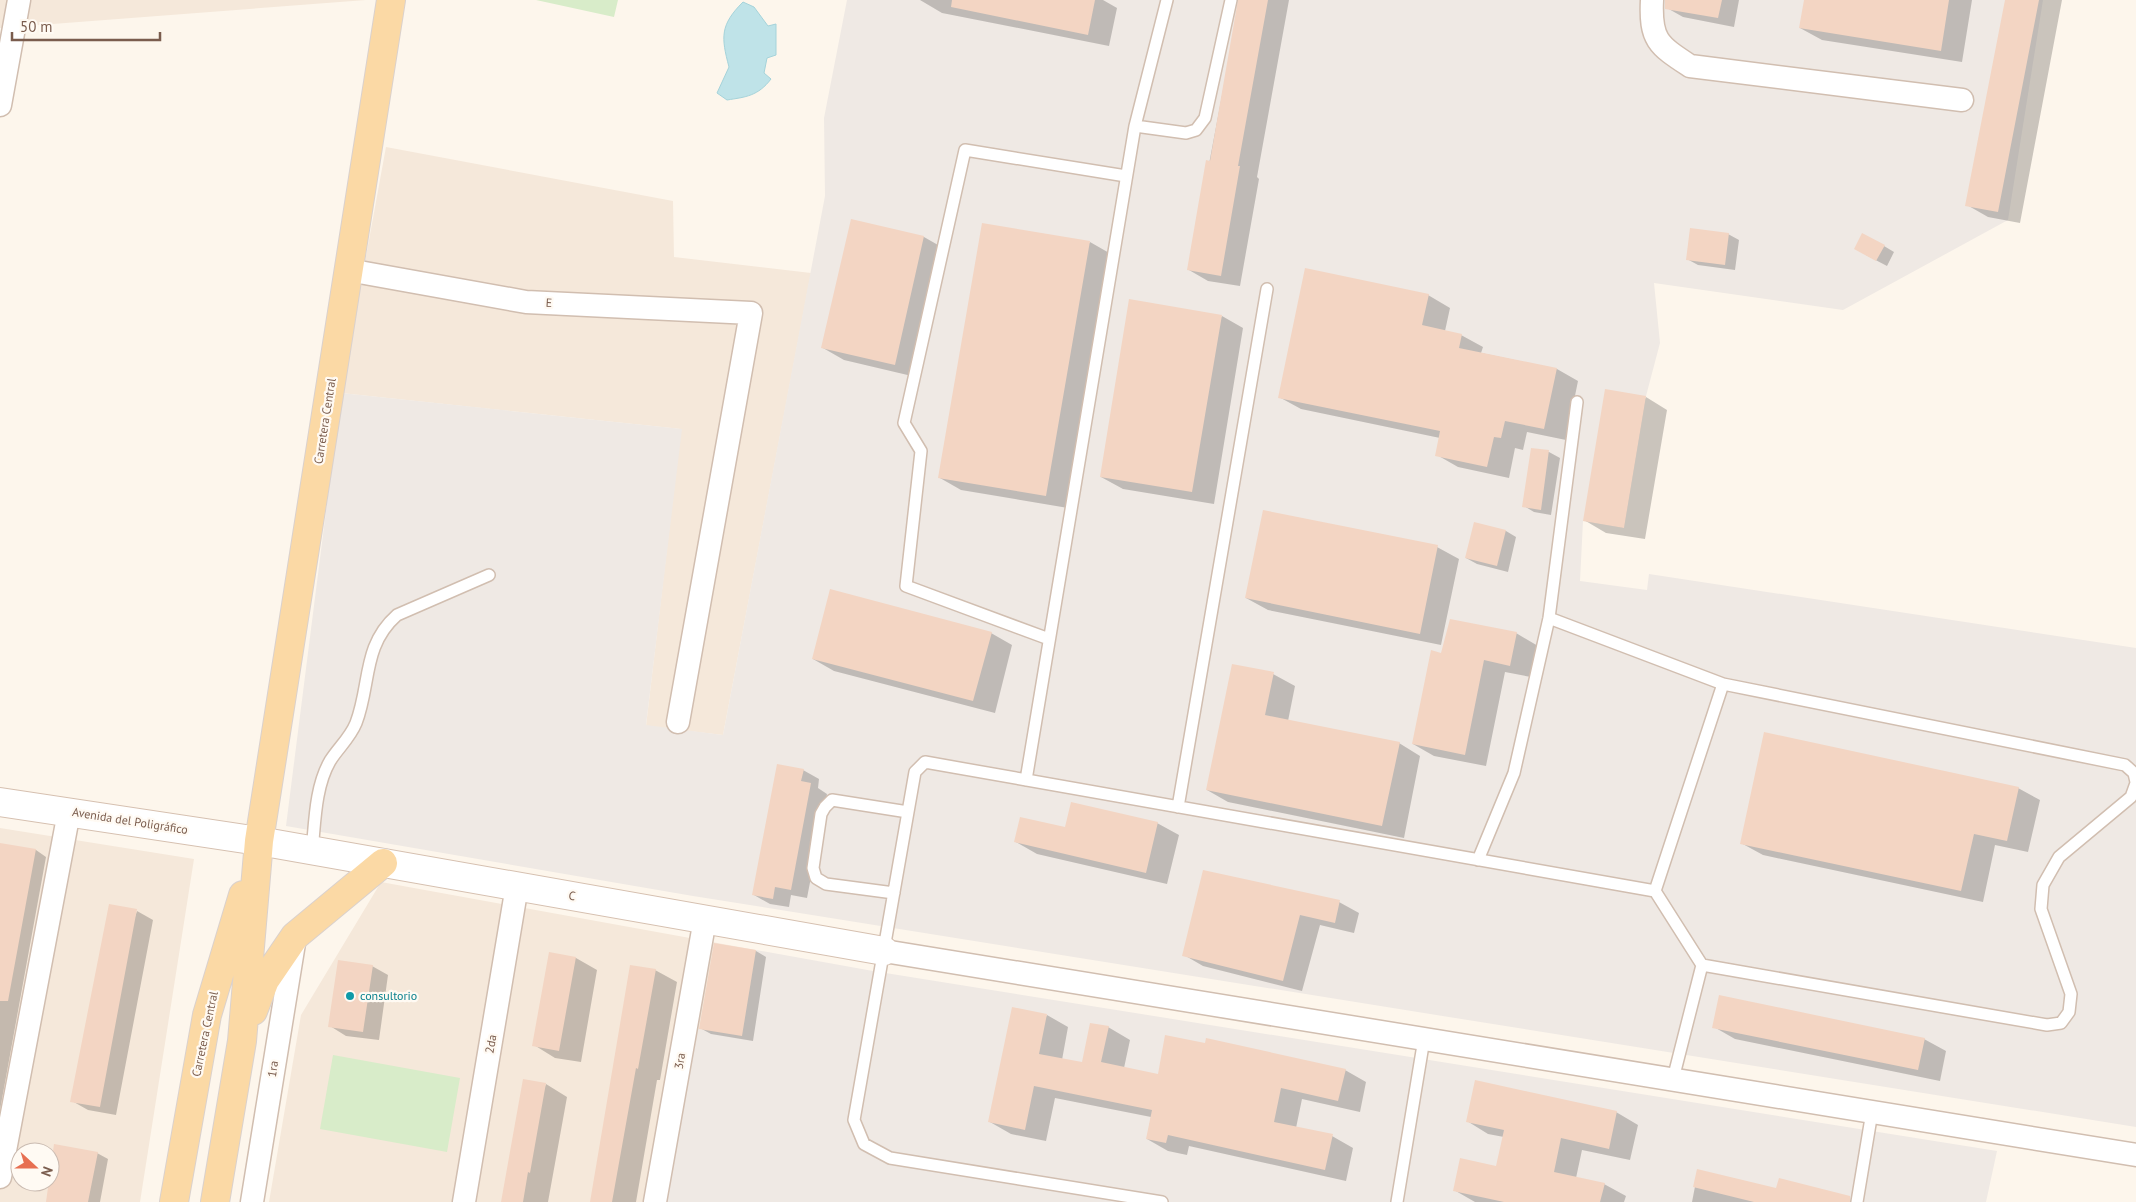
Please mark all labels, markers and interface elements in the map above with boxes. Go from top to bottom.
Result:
scale bar [12,10,160,42]
text: 50 m [20,17,53,36]
street label: E [545,295,553,310]
street label: Carretera Central [310,376,339,465]
street label: Avenida del Poligráfico [71,804,189,837]
street label: C [567,888,577,904]
place label: consultorio [360,988,417,1003]
street label: Carretera Central [188,989,221,1078]
marker: consultorio [344,990,356,1002]
street label: 2da [481,1033,500,1055]
street label: 3ra [671,1051,688,1070]
street label: 1ra [264,1060,281,1078]
north arrow [10,1142,60,1192]
text: N [37,1164,57,1179]

